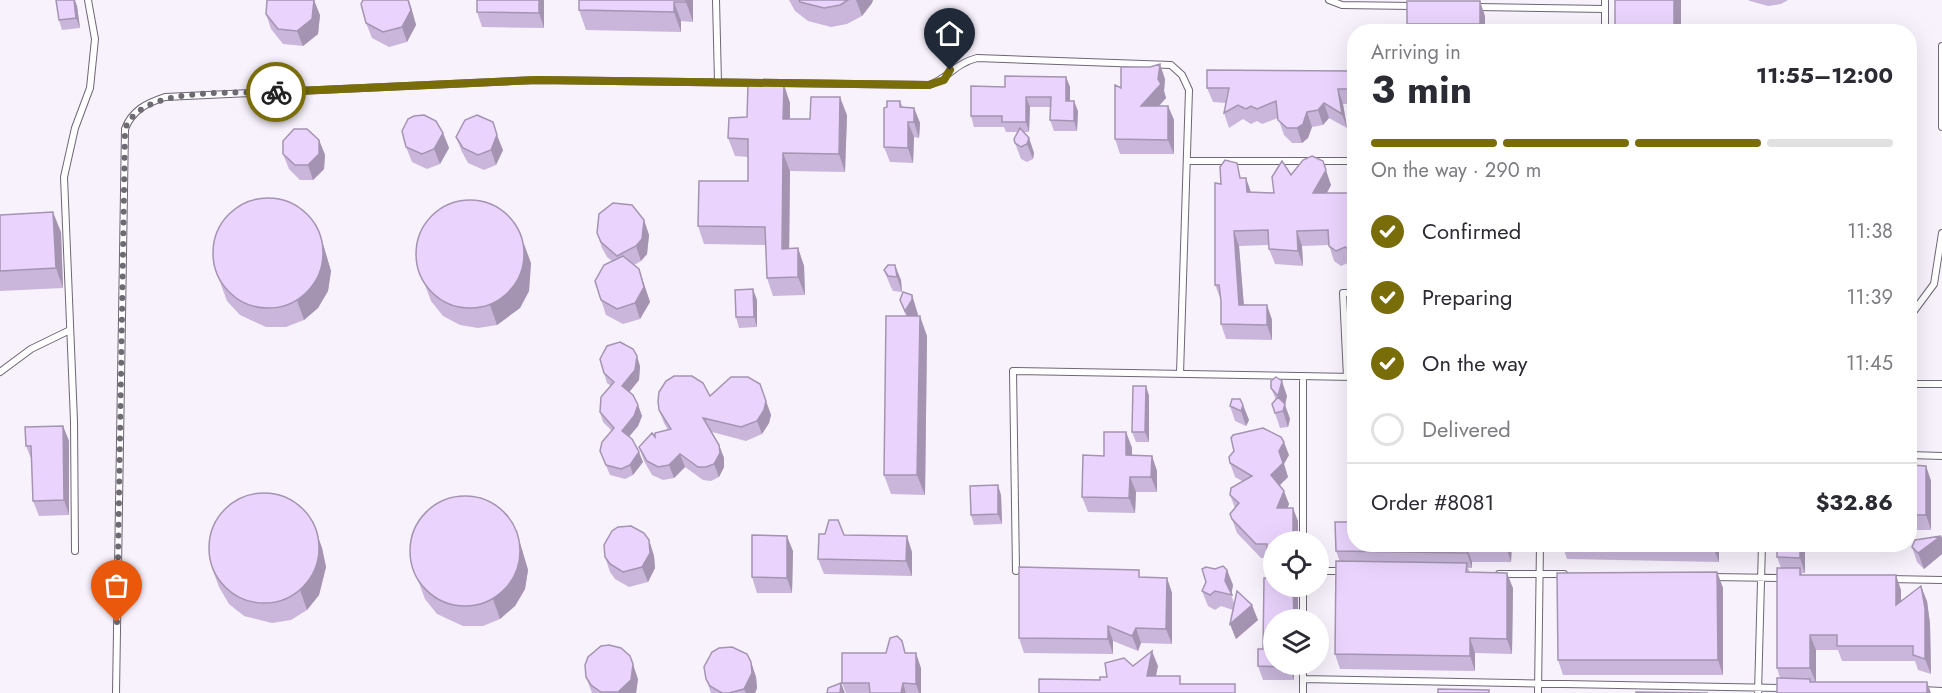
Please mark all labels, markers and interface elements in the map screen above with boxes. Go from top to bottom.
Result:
pin [924,8,975,70]
icon: home [933,17,966,50]
text: Arriving in [1371,38,1461,67]
text: 11:55–12:00 [1756,59,1893,91]
text: 3 min [1371,61,1472,118]
courier [246,62,306,122]
icon: bike [260,76,293,109]
text: On the way · 290 m [1371,156,1541,185]
icon: check [1371,215,1404,248]
text: Confirmed [1422,215,1521,247]
text: 11:38 [1847,217,1893,246]
icon: check [1371,281,1404,314]
text: Preparing [1422,281,1513,313]
text: 11:39 [1847,283,1893,312]
icon: check [1371,347,1404,380]
text: On the way [1422,347,1527,379]
text: 11:45 [1846,349,1893,378]
text: Delivered [1422,413,1511,445]
text: Order #8081 [1371,486,1494,518]
text: $32.86 [1816,486,1893,518]
map controls [1263,531,1329,675]
button: locate [1263,531,1329,597]
pin [91,560,142,622]
icon: bag [100,569,133,602]
button: layers [1263,609,1329,675]

